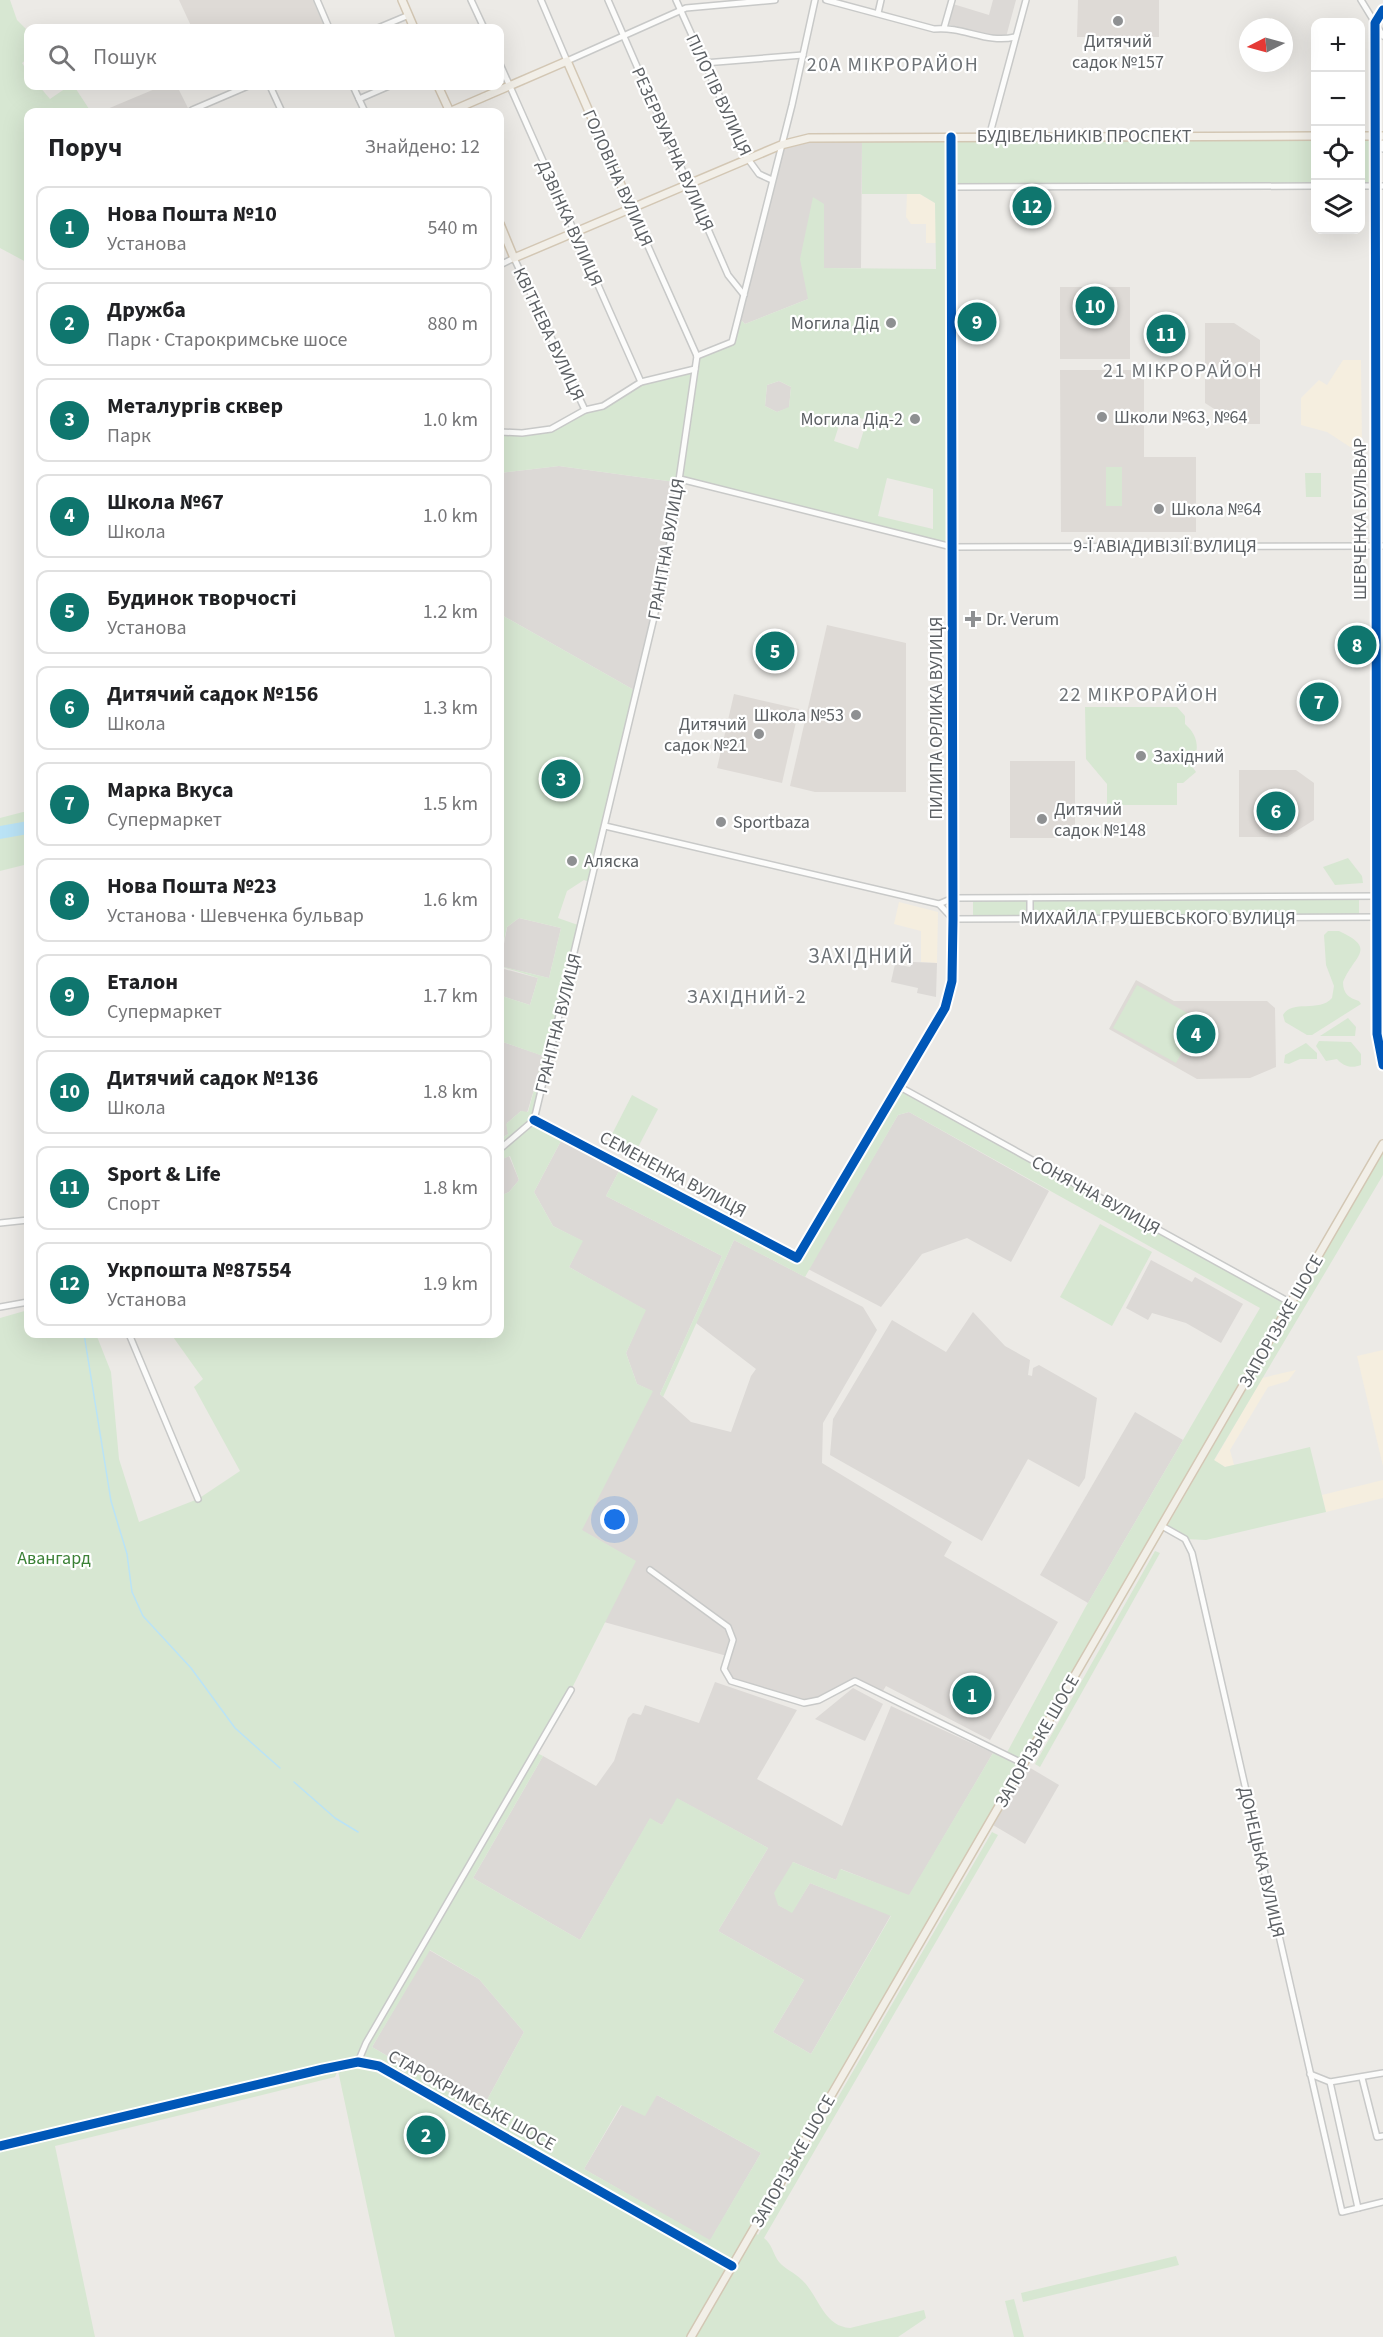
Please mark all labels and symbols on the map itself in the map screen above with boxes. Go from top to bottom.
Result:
marker: Дитячий садок №157 [1111,14,1125,28]
north arrow [1239,18,1293,72]
place label: Дитячий садок №157 [1072,29,1164,75]
street label: ПІЛОТІВ ВУЛИЦЯ [679,30,758,160]
district label: 20А МІКРОРАЙОН [807,51,979,79]
street label: РЕЗЕРВУАРНА ВУЛИЦЯ [625,63,720,235]
street label: ГОЛОВІНА ВУЛИЦЯ [576,106,659,251]
street label: БУДІВЕЛЬНИКІВ ПРОСПЕКТ [977,124,1192,149]
street label: ДЗВІНКА ВУЛИЦЯ [530,156,609,290]
pin: 12 [1012,184,1052,228]
street label: КВІТНЕВА ВУЛИЦЯ [507,263,590,405]
pin: 10 [1076,284,1114,328]
pin: 9 [958,300,996,344]
place label: Могила Дiд [791,311,879,336]
pin: 11 [1146,312,1186,356]
marker: Могила Дiд [884,316,898,330]
district label: 21 МІКРОРАЙОН [1103,357,1263,385]
place label: Школи №63, №64 [1114,405,1248,430]
place label: Могила Дiд-2 [800,407,903,432]
marker: Школи №63, №64 [1095,410,1109,424]
marker: Могила Дiд-2 [908,412,922,426]
street label: ШЕВЧЕНКА БУЛЬВАР [1348,438,1373,600]
street label: ГРАНІТНА ВУЛИЦЯ [642,476,691,622]
place label: Школа №64 [1171,497,1261,522]
marker: Школа №64 [1152,502,1166,516]
street label: 9-Ї АВІАДИВІЗІЇ ВУЛИЦЯ [1073,534,1257,559]
place label: Dr. Verum [986,607,1059,632]
marker: Dr. Verum [964,610,982,628]
street label: ПИЛИПА ОРЛИКА ВУЛИЦЯ [924,616,949,820]
pin: 8 [1338,622,1376,668]
pin: 5 [756,628,794,674]
pin: 7 [1300,680,1338,724]
district label: 22 МІКРОРАЙОН [1059,681,1219,709]
place label: Школа №53 [754,703,844,728]
marker: Школа №53 [849,708,863,722]
place label: Дитячий садок №21 [664,712,747,758]
marker: Дитячий садок №21 [752,727,766,741]
place label: Західний [1153,744,1224,769]
marker: Західний [1134,749,1148,763]
pin: 3 [542,756,580,802]
pin: 6 [1256,788,1296,834]
place label: Дитячий садок №148 [1054,797,1146,843]
place label: Sportbaza [733,810,810,835]
marker: Дитячий садок №148 [1035,812,1049,826]
marker: Sportbaza [714,815,728,829]
place label: Аляска [584,849,639,874]
marker: Аляска [565,854,579,868]
street label: МИХАЙЛА ГРУШЕВСЬКОГО ВУЛИЦЯ [1020,906,1296,931]
district label: ЗАХІДНИЙ [808,941,914,971]
street label: ГРАНІТНА ВУЛИЦЯ [529,951,588,1096]
district label: ЗАХІДНИЙ-2 [687,983,807,1011]
pin: 4 [1176,1012,1216,1056]
street label: СЕМЕНЕНКА ВУЛИЦЯ [595,1125,751,1224]
street label: СОНЯЧНА ВУЛИЦЯ [1027,1150,1165,1241]
street label: ЗАПОРІЗЬКЕ ШОСЕ [1233,1250,1330,1392]
your location [600,1505,629,1534]
park label: Авангард [17,1546,91,1571]
street label: ЗАПОРІЗЬКЕ ШОСЕ [989,1670,1086,1812]
pin: 1 [952,1672,992,1718]
street label: ДОНЕЦЬКА ВУЛИЦЯ [1232,1784,1291,1940]
street label: СТАРОКРИМСЬКЕ ШОСЕ [383,2044,560,2157]
street label: ЗАПОРІЗЬКЕ ШОСЕ [745,2090,842,2232]
pin: 2 [406,2112,446,2158]

